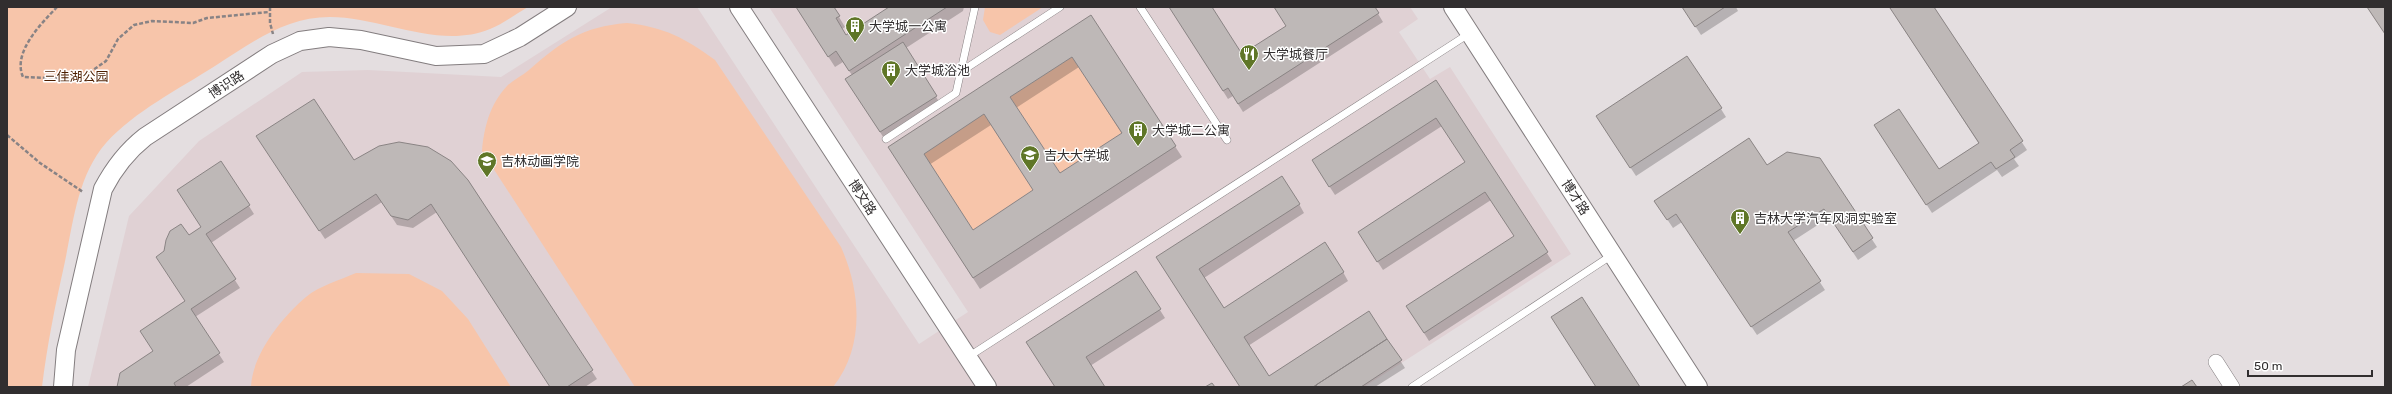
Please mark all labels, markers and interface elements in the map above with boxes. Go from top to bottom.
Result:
building icon: 大学城一公寓 [844,15,866,43]
place label: 大学城一公寓 [869,19,947,34]
restaurant icon: 大学城餐厅 [1238,43,1260,71]
place label: 大学城餐厅 [1263,47,1328,62]
building icon: 大学城浴池 [880,59,902,87]
place label: 大学城浴池 [905,63,970,78]
street label: 博识路 [206,68,247,101]
park label: 三佳湖公园 [43,69,109,84]
building icon: 大学城二公寓 [1127,119,1149,147]
place label: 大学城二公寓 [1152,123,1230,138]
school or university icon: 吉大大学城 [1019,144,1041,172]
place label: 吉大大学城 [1044,148,1109,163]
school or university icon: 吉林动画学院 [476,150,498,178]
place label: 吉林动画学院 [501,154,579,169]
street label: 博文路 [846,177,879,218]
street label: 博才路 [1559,177,1592,218]
building icon: 吉林大学汽车风洞实验室 [1729,207,1751,235]
place label: 吉林大学汽车风洞实验室 [1754,211,1897,226]
scale bar [2248,352,2372,378]
text: 50 m [2254,359,2282,373]

